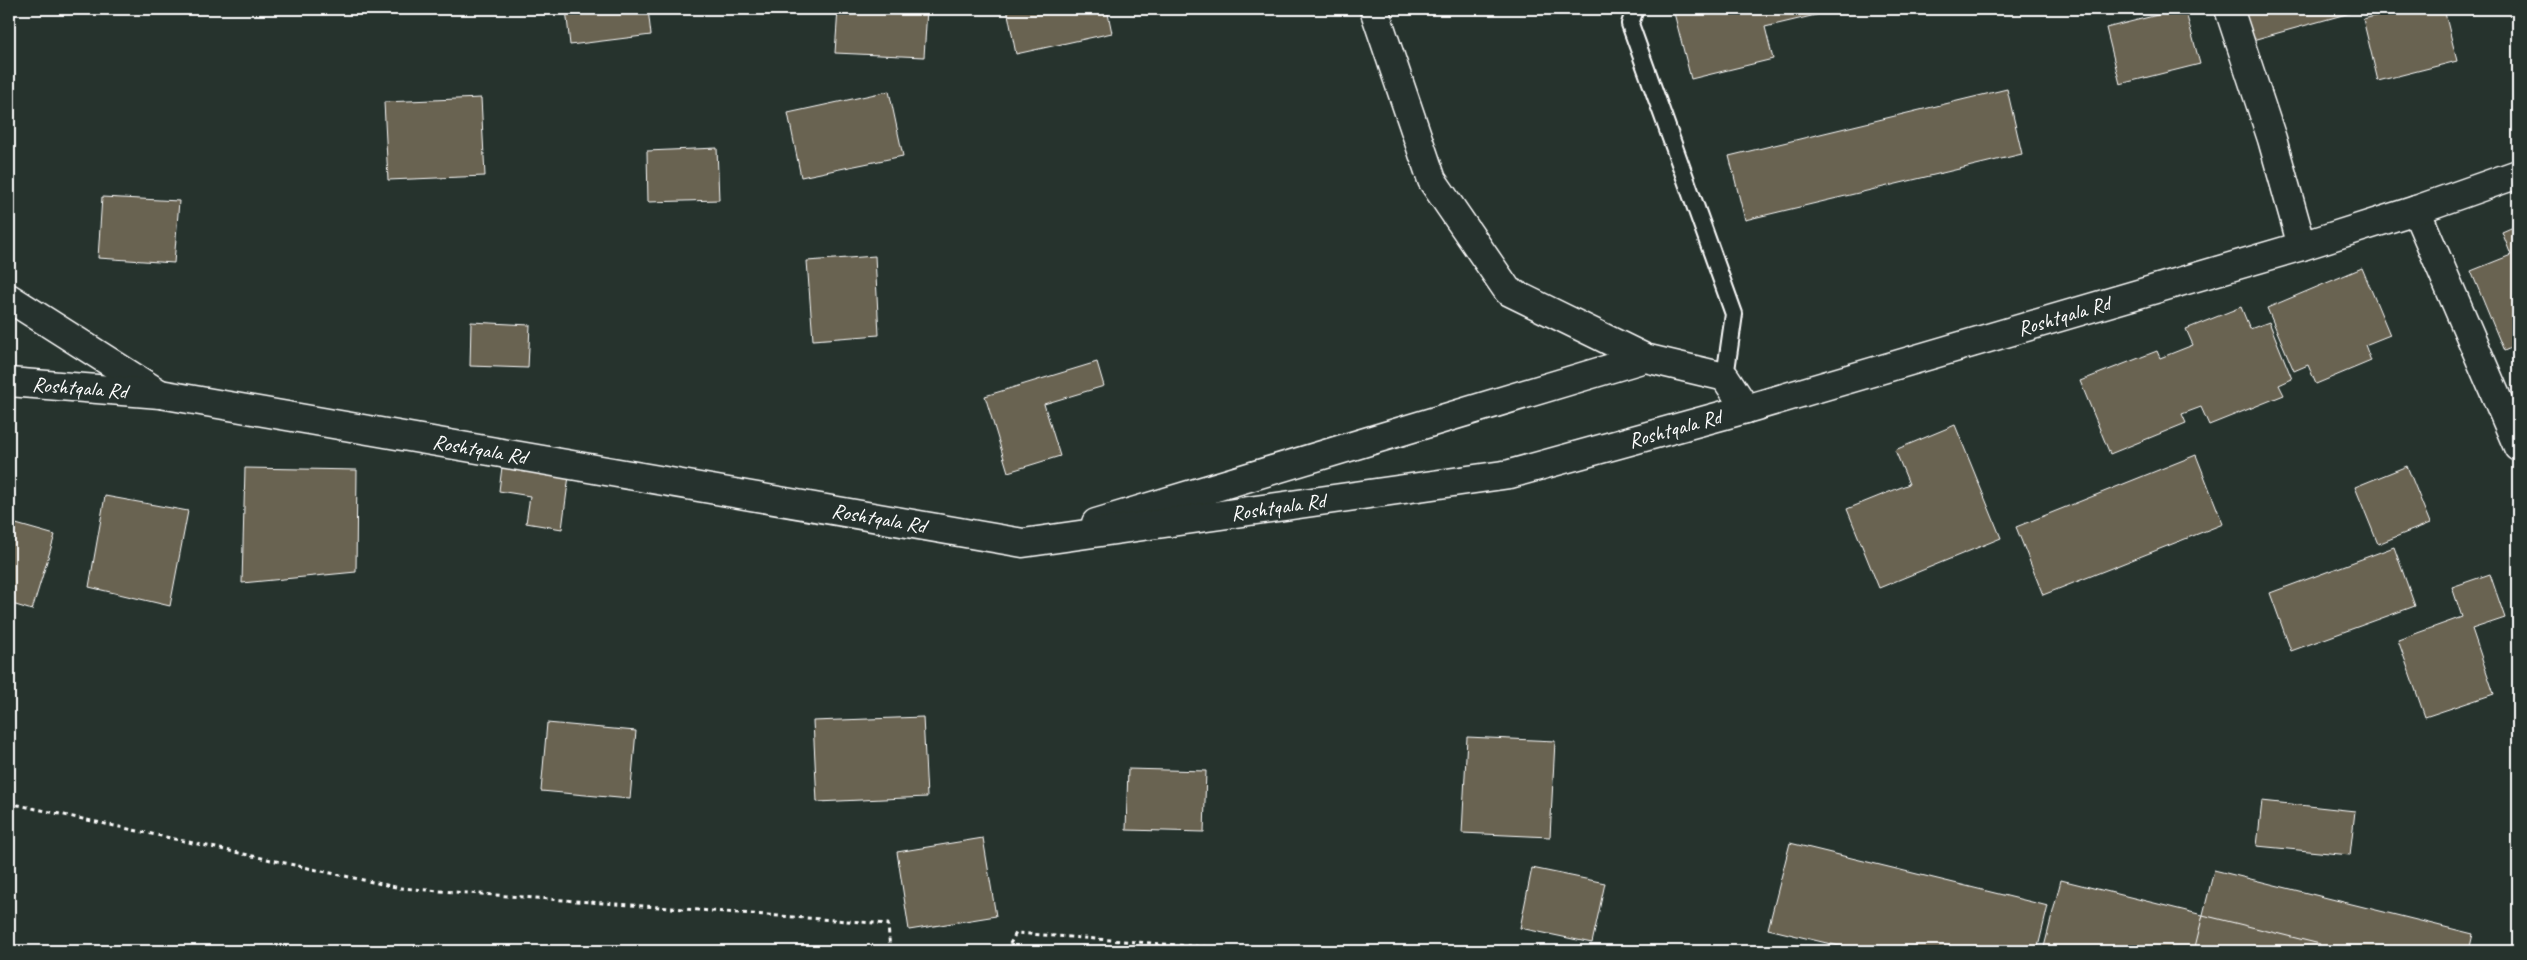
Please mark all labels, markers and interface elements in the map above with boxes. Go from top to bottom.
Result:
street label: Roshtqala Rd [2014,289,2116,342]
street label: Roshtqala Rd [31,371,131,405]
street label: Roshtqala Rd [1625,403,1727,454]
street label: Roshtqala Rd [431,428,532,471]
street label: Roshtqala Rd [1229,487,1330,526]
street label: Roshtqala Rd [830,497,931,539]

